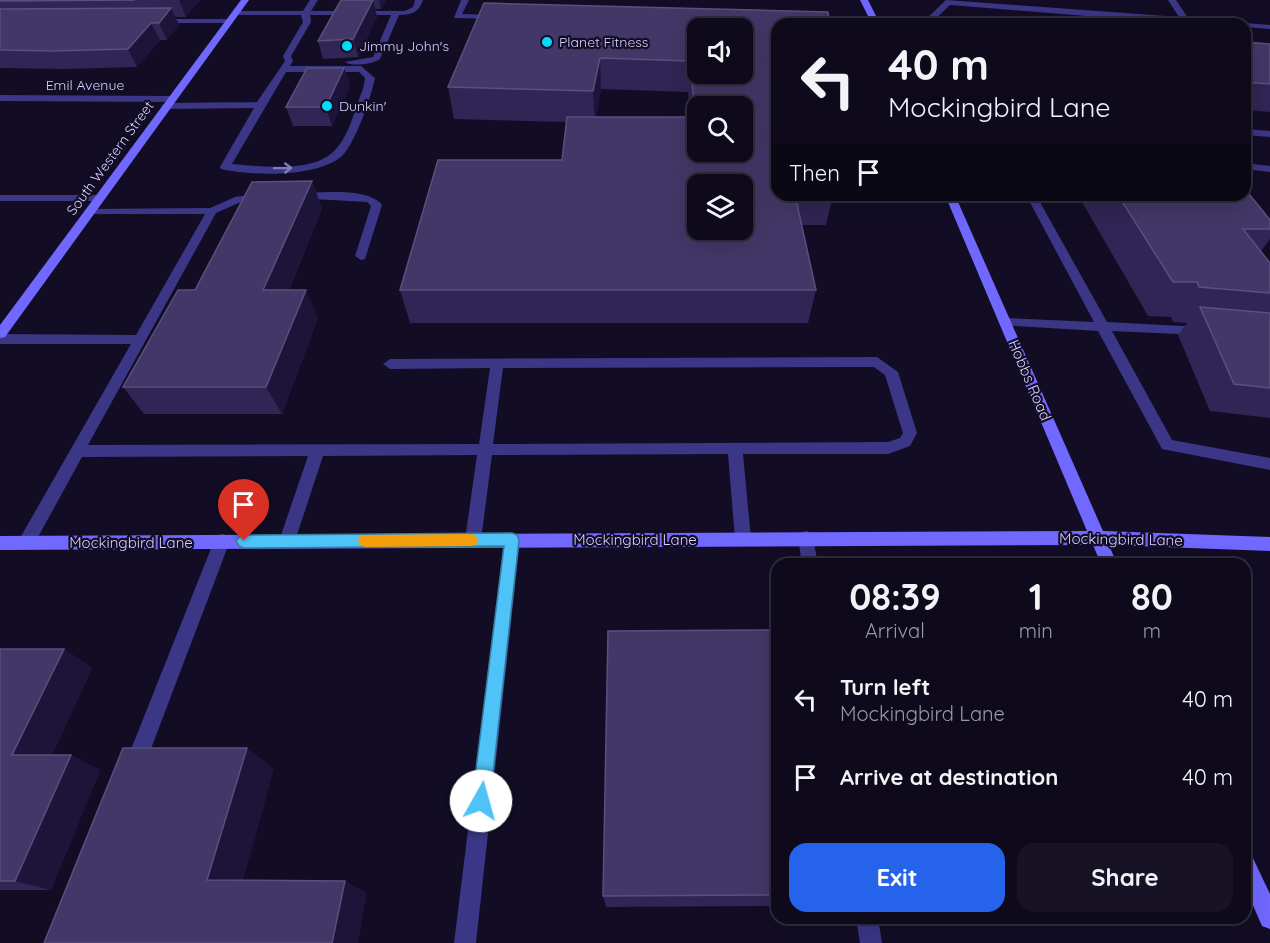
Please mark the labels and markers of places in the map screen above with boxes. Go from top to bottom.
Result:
place label: Planet Fitness [559,33,648,51]
marker: Planet Fitness [540,35,554,49]
place label: Jimmy John's [359,37,449,55]
marker: Jimmy John's [340,39,354,53]
place label: Dunkin' [339,97,387,115]
marker: Dunkin' [320,99,334,113]
pin [218,479,269,541]

